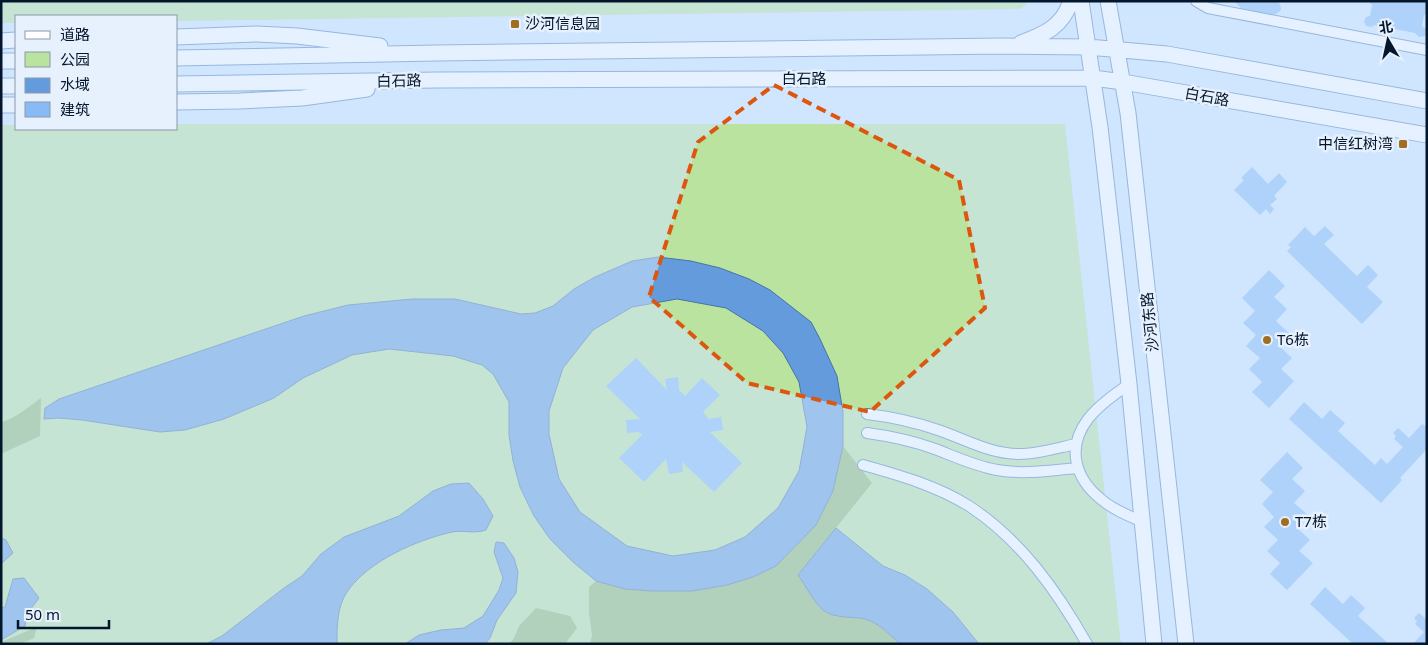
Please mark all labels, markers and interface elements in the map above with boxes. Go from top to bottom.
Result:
place label: 沙河信息园 [525,13,600,33]
legend [15,15,178,130]
north arrow [1363,15,1413,65]
text: 北 [1377,16,1394,37]
marker: 沙河信息园 [509,18,521,30]
text: 道路 [60,24,90,44]
text: 公园 [60,49,90,69]
street label: 白石路 [781,68,827,88]
street label: 白石路 [376,70,422,90]
text: 水域 [60,74,90,94]
street label: 白石路 [1183,82,1231,110]
text: 建筑 [60,99,90,119]
place label: 中信红树湾 [1318,133,1393,153]
marker: 中信红树湾 [1397,138,1409,150]
street label: 沙河东路 [1136,291,1162,353]
place label: T6栋 [1277,329,1309,349]
marker: T6栋 [1261,334,1273,346]
place label: T7栋 [1295,511,1327,531]
marker: T7栋 [1279,516,1291,528]
scale bar [18,598,109,630]
text: 50 m [25,604,60,624]

